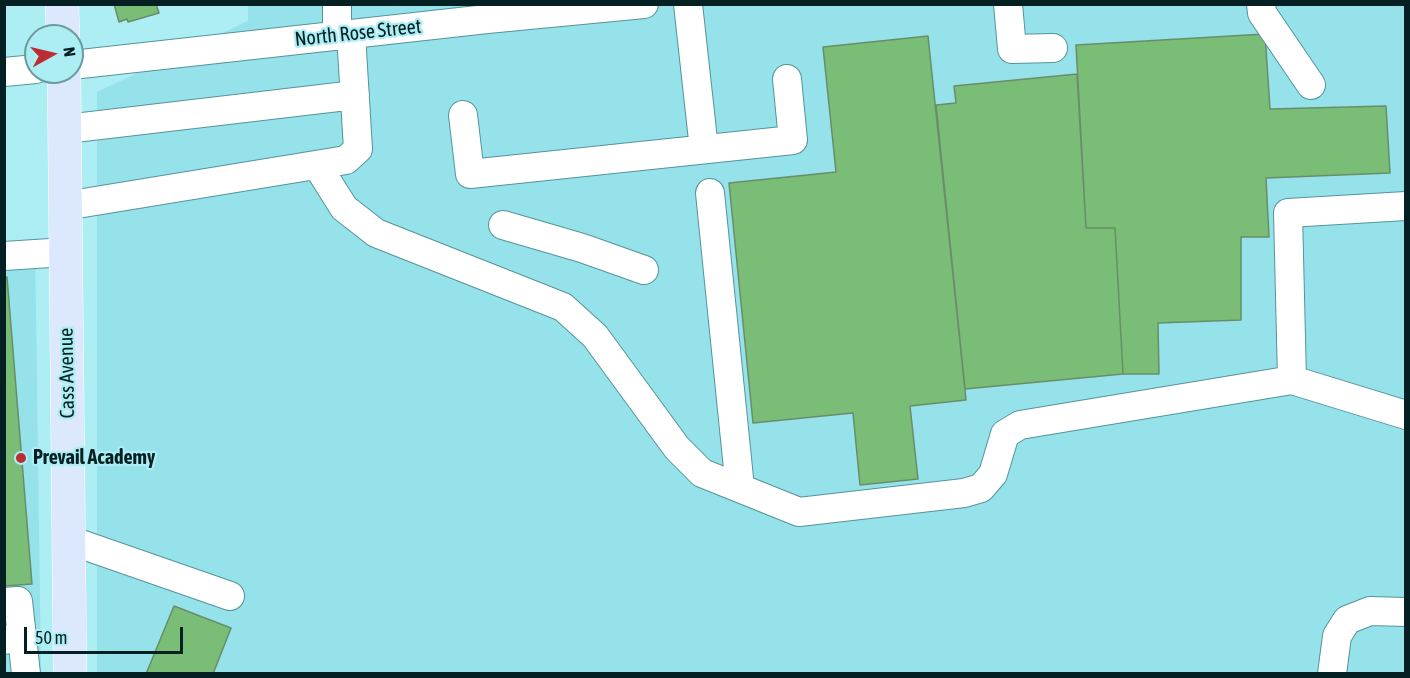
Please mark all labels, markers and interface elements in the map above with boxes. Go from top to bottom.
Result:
street label: North Rose Street [293,14,423,52]
north arrow [24,24,84,84]
text: N [60,46,79,58]
street label: Cass Avenue [54,328,80,418]
place label: Prevail Academy [33,446,155,470]
marker: Prevail Academy [14,451,28,465]
scale bar [27,615,186,653]
text: 50 m [35,627,67,648]

